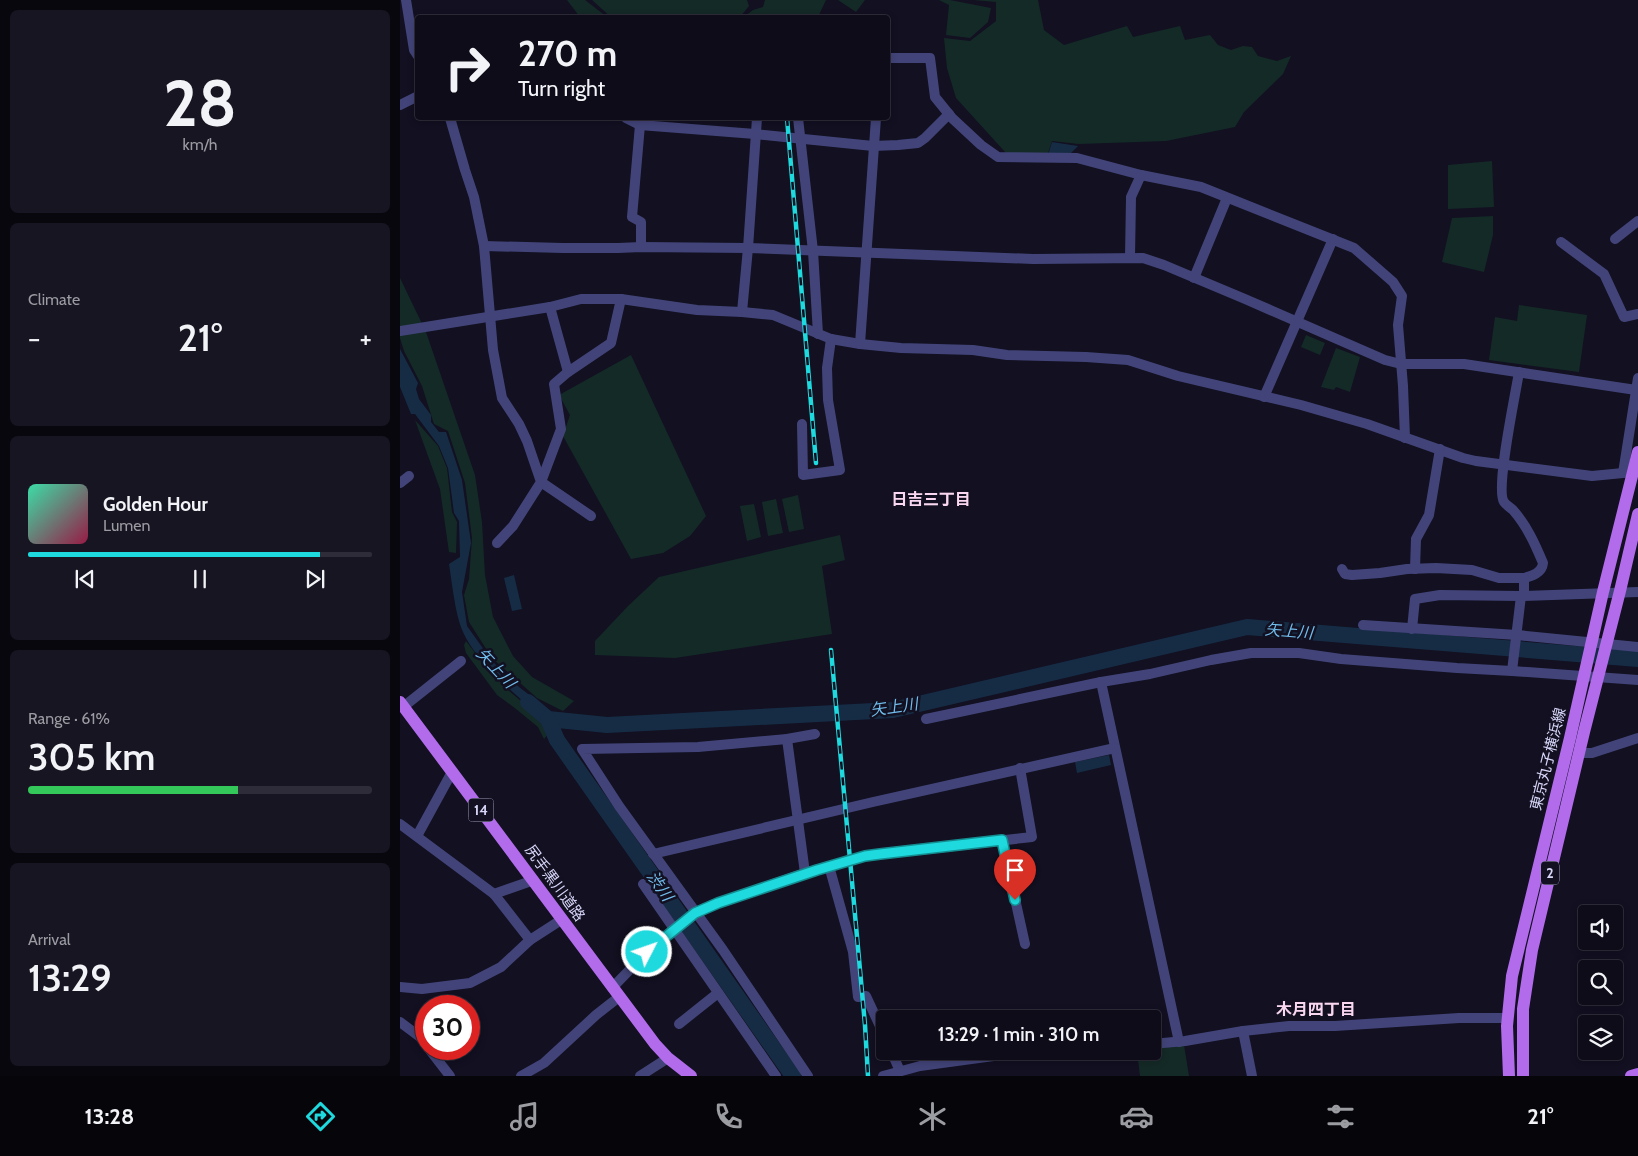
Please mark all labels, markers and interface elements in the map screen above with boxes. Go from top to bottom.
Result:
text: 270 m [518,32,617,75]
icon: right [435,35,500,100]
text: 28 [163,63,237,142]
text: Turn right [518,75,605,102]
text: km/h [182,135,218,154]
text: Climate [28,290,80,309]
text: 21° [178,314,222,361]
text: − [28,321,40,355]
text: + [360,321,372,355]
district label: 日吉三丁目 [891,490,971,509]
text: Golden Hour [103,493,208,516]
text: Lumen [103,516,150,535]
icon: previous [71,565,99,593]
icon: pause [186,565,214,593]
icon: next [301,565,329,593]
water label: 矢上川 [1264,619,1316,643]
water label: 矢上川 [473,644,521,693]
water label: 矢上川 [869,694,921,720]
street label: 東京丸子横浜線 [1527,706,1569,812]
text: Range · 61% [28,709,110,728]
text: 305 km [28,733,155,780]
road number: 14 [468,798,494,822]
street label: 尻手黒川道路 [521,841,589,925]
pin [994,849,1036,900]
icon: arrive [1001,856,1029,884]
road number: 2 [1541,861,1559,884]
water label: 渋川 [643,867,678,906]
map controls [1578,905,1623,1060]
button: sound [1578,905,1623,950]
position arrow [620,925,672,977]
text: Arrival [28,930,71,949]
text: 13:29 [28,954,112,1001]
button: search [1578,960,1623,1005]
speed limit sign: 30 [415,995,480,1060]
district label: 木月四丁目 [1276,1000,1356,1019]
button: layers [1578,1015,1623,1060]
text: 13:29 · 1 min · 310 m [938,1023,1099,1046]
icon: directions [303,1099,338,1134]
icon: music [507,1099,542,1134]
icon: phone [711,1099,746,1134]
icon: climate [915,1099,950,1134]
icon: car [1119,1099,1154,1134]
icon: filters [1323,1099,1358,1134]
text: 13:28 [85,1103,134,1130]
text: 21° [1527,1103,1553,1130]

